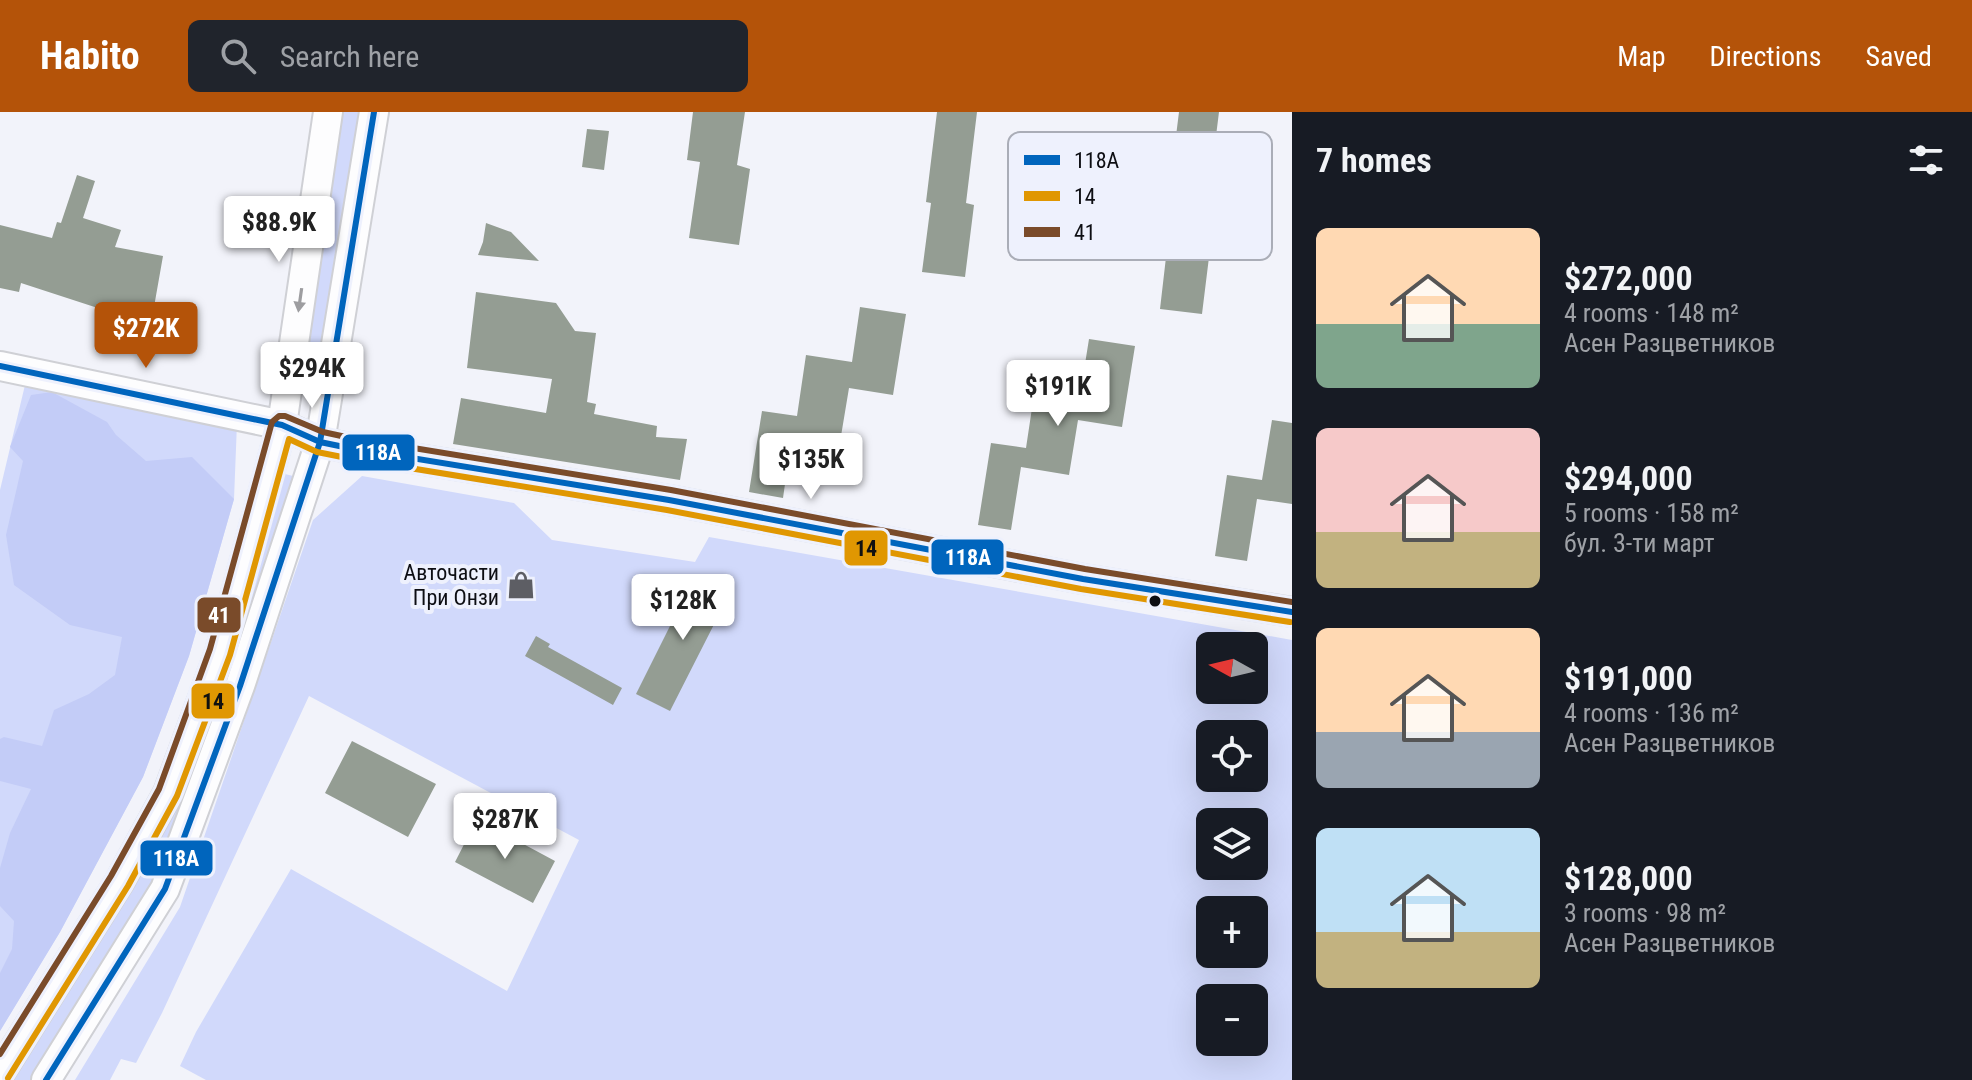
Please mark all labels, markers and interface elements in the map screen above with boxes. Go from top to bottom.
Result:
search box [188,20,748,92]
text: Habito [40,34,140,78]
icon: search [216,34,260,78]
text: Search here [280,39,419,74]
text: Map [1617,40,1666,73]
text: Directions [1710,40,1821,73]
text: Saved [1865,40,1932,73]
legend [1008,132,1272,260]
icon: filters [1904,138,1948,182]
text: 7 homes [1316,140,1432,180]
text: 118А [1074,148,1120,173]
text: 14 [1074,184,1096,209]
pin: $88.9K [214,196,344,264]
text: $88.9K [242,207,316,237]
text: 41 [1074,220,1096,245]
text: $272,000 [1564,258,1693,298]
icon: home [1380,260,1476,356]
one-way arrow [293,288,306,313]
text: 4 rooms · 148 m² [1564,298,1739,328]
pin: $272K [90,302,202,370]
text: $272K [113,313,179,343]
text: Асен Разцветников [1564,328,1775,358]
pin: $294K [256,342,368,410]
text: $294K [279,353,345,383]
pin: $191K [1002,360,1114,428]
text: $191K [1025,371,1091,401]
line badge: 118А [341,433,416,472]
pin: $135K [755,433,867,501]
text: 118А [355,440,401,465]
text: $135K [778,444,844,474]
text: $294,000 [1564,458,1693,498]
icon: home [1380,460,1476,556]
text: 5 rooms · 158 m² [1564,498,1739,528]
text: бул. 3-ти март [1564,528,1715,558]
line badge: 14 [843,529,889,567]
text: 14 [855,536,877,561]
line badge: 118А [930,538,1005,576]
text: 118А [945,545,991,570]
place label: Авточасти При Онзи [404,560,499,610]
shop icon: Авточасти При Онзи [506,570,536,600]
pin: $128K [627,574,739,642]
text: $128K [650,585,716,615]
unlabelled marker [1147,593,1163,609]
line badge: 41 [196,596,242,634]
text: 41 [208,603,230,628]
north arrow [1196,632,1268,704]
map controls [1196,632,1268,1056]
text: $191,000 [1564,658,1693,698]
icon: home [1380,660,1476,756]
line badge: 14 [190,682,236,720]
text: 14 [202,689,224,714]
text: 4 rooms · 136 m² [1564,698,1739,728]
button: locate [1196,720,1268,792]
text: Асен Разцветников [1564,728,1775,758]
pin: $287K [449,793,561,861]
text: $287K [472,804,538,834]
button: layers [1196,808,1268,880]
line badge: 118А [139,839,214,877]
text: 118А [153,846,199,871]
text: $128,000 [1564,858,1693,898]
icon: home [1380,860,1476,956]
button: + [1196,896,1268,968]
text: 3 rooms · 98 m² [1564,898,1726,928]
text: Асен Разцветников [1564,928,1775,958]
button: − [1196,984,1268,1056]

